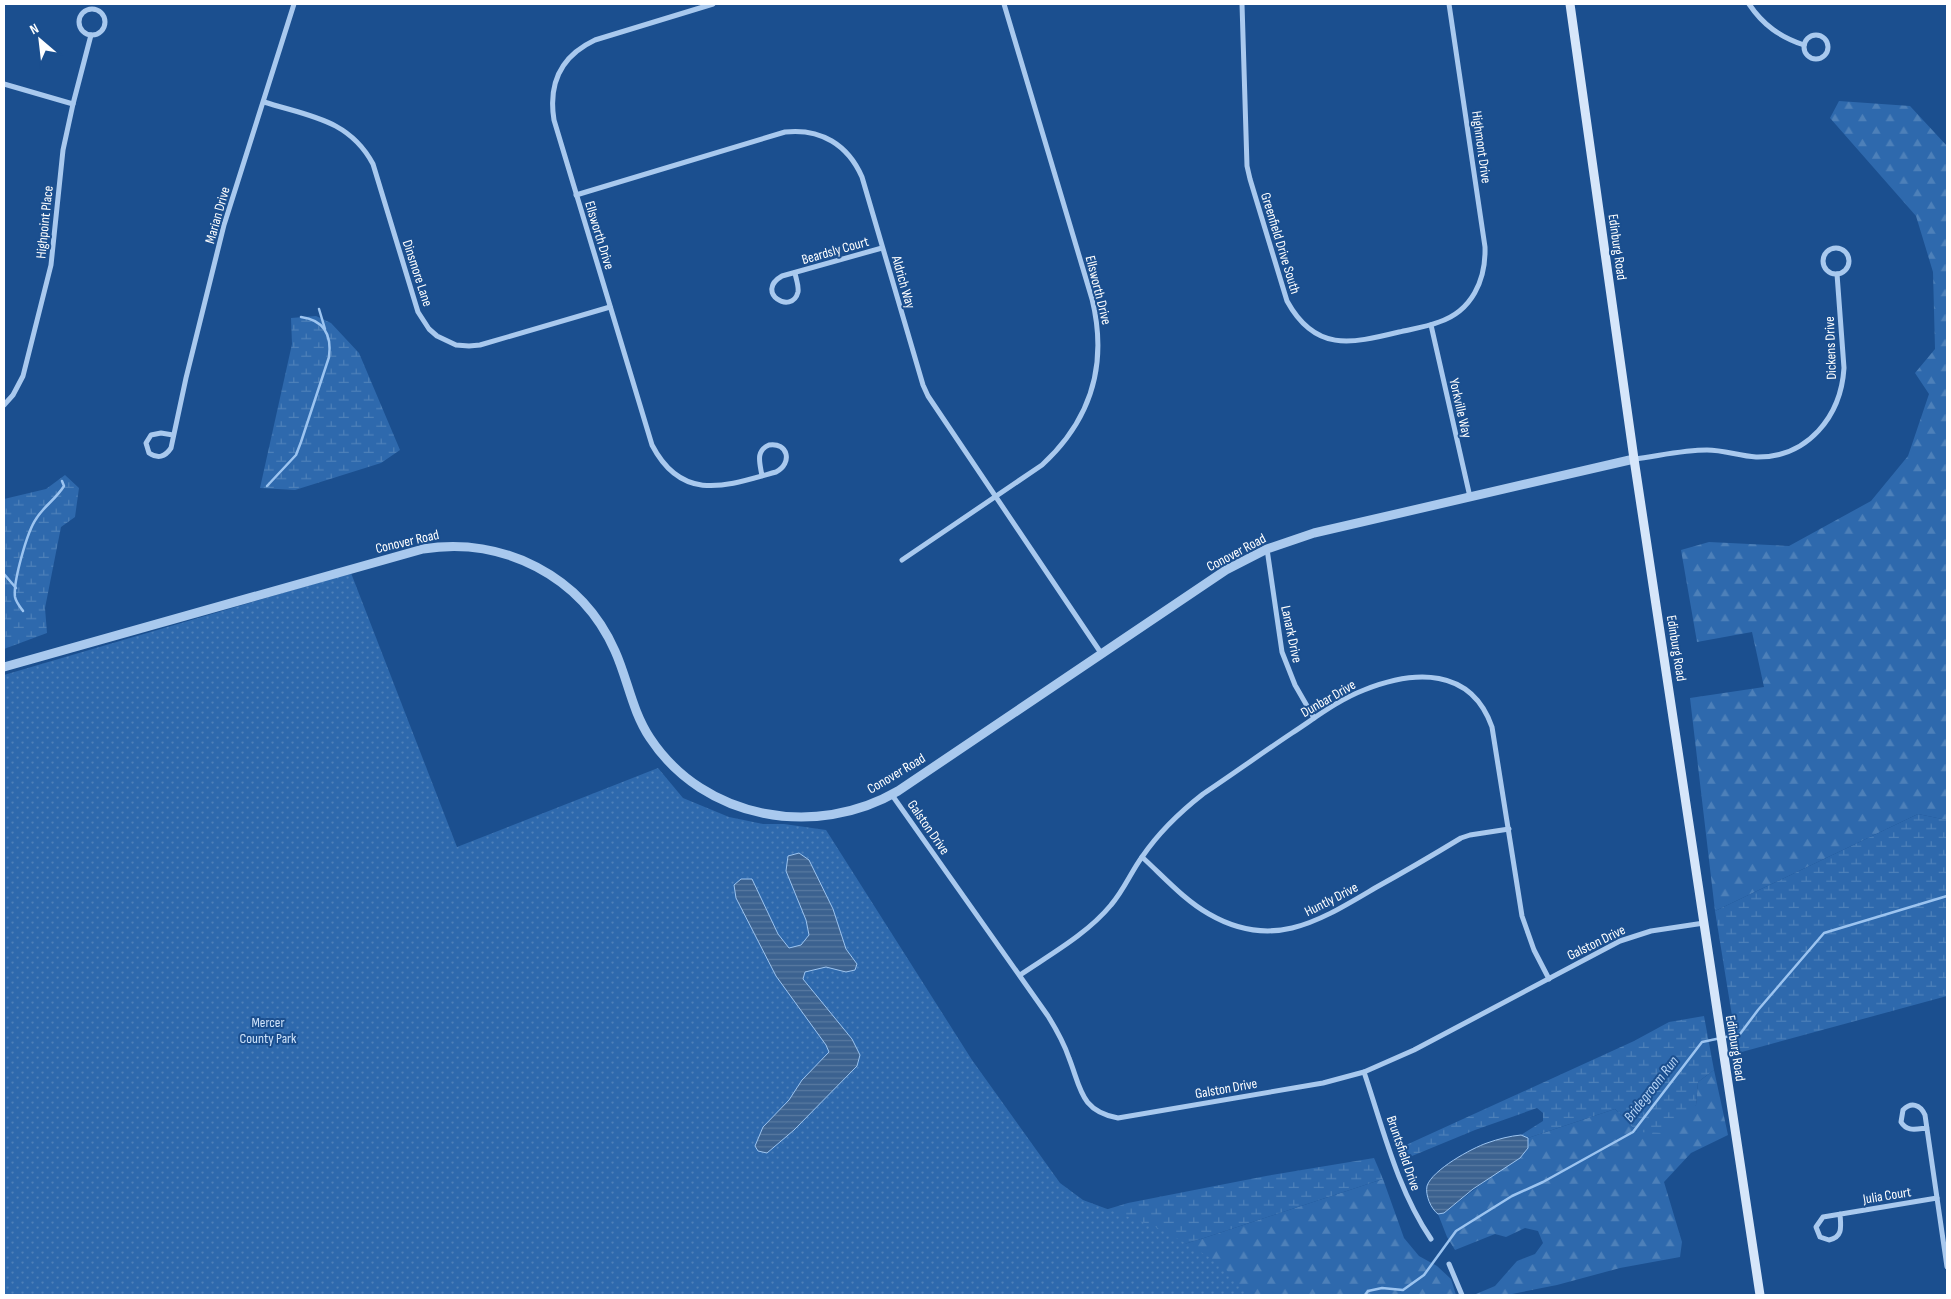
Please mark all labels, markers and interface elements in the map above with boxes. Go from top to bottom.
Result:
north arrow [15,15,65,65]
text: N [27,20,41,38]
street label: Highmont Drive [1468,110,1495,184]
street label: Highpoint Place [32,185,57,259]
street label: Marian Drive [201,185,234,246]
street label: Greenfield Drive South [1257,190,1304,296]
street label: Ellsworth Drive [581,199,618,271]
street label: Edinburg Road [1604,213,1631,281]
street label: Beardsly Court [800,233,871,268]
street label: Dinsmore Lane [399,238,436,309]
street label: Aldrich Way [888,253,919,311]
street label: Ellsworth Drive [1082,254,1115,327]
street label: Dickens Drive [1821,316,1840,380]
street label: Yorkville Way [1445,377,1476,440]
street label: Conover Road [374,526,441,557]
street label: Conover Road [1204,530,1269,575]
street label: Lanark Drive [1277,604,1306,664]
street label: Edinburg Road [1663,614,1690,682]
street label: Dunbar Drive [1298,676,1359,721]
street label: Conover Road [864,749,928,797]
street label: Galston Drive [904,797,953,858]
street label: Huntly Drive [1302,879,1361,920]
street label: Galston Drive [1564,921,1628,964]
park label: Mercer County Park [240,1014,297,1047]
street label: Edinburg Road [1722,1014,1749,1082]
water label: Bridegroom Run [1620,1052,1683,1126]
street label: Galston Drive [1194,1075,1258,1102]
street label: Bruntsfield Drive [1383,1113,1424,1193]
street label: Julia Court [1861,1183,1912,1208]

